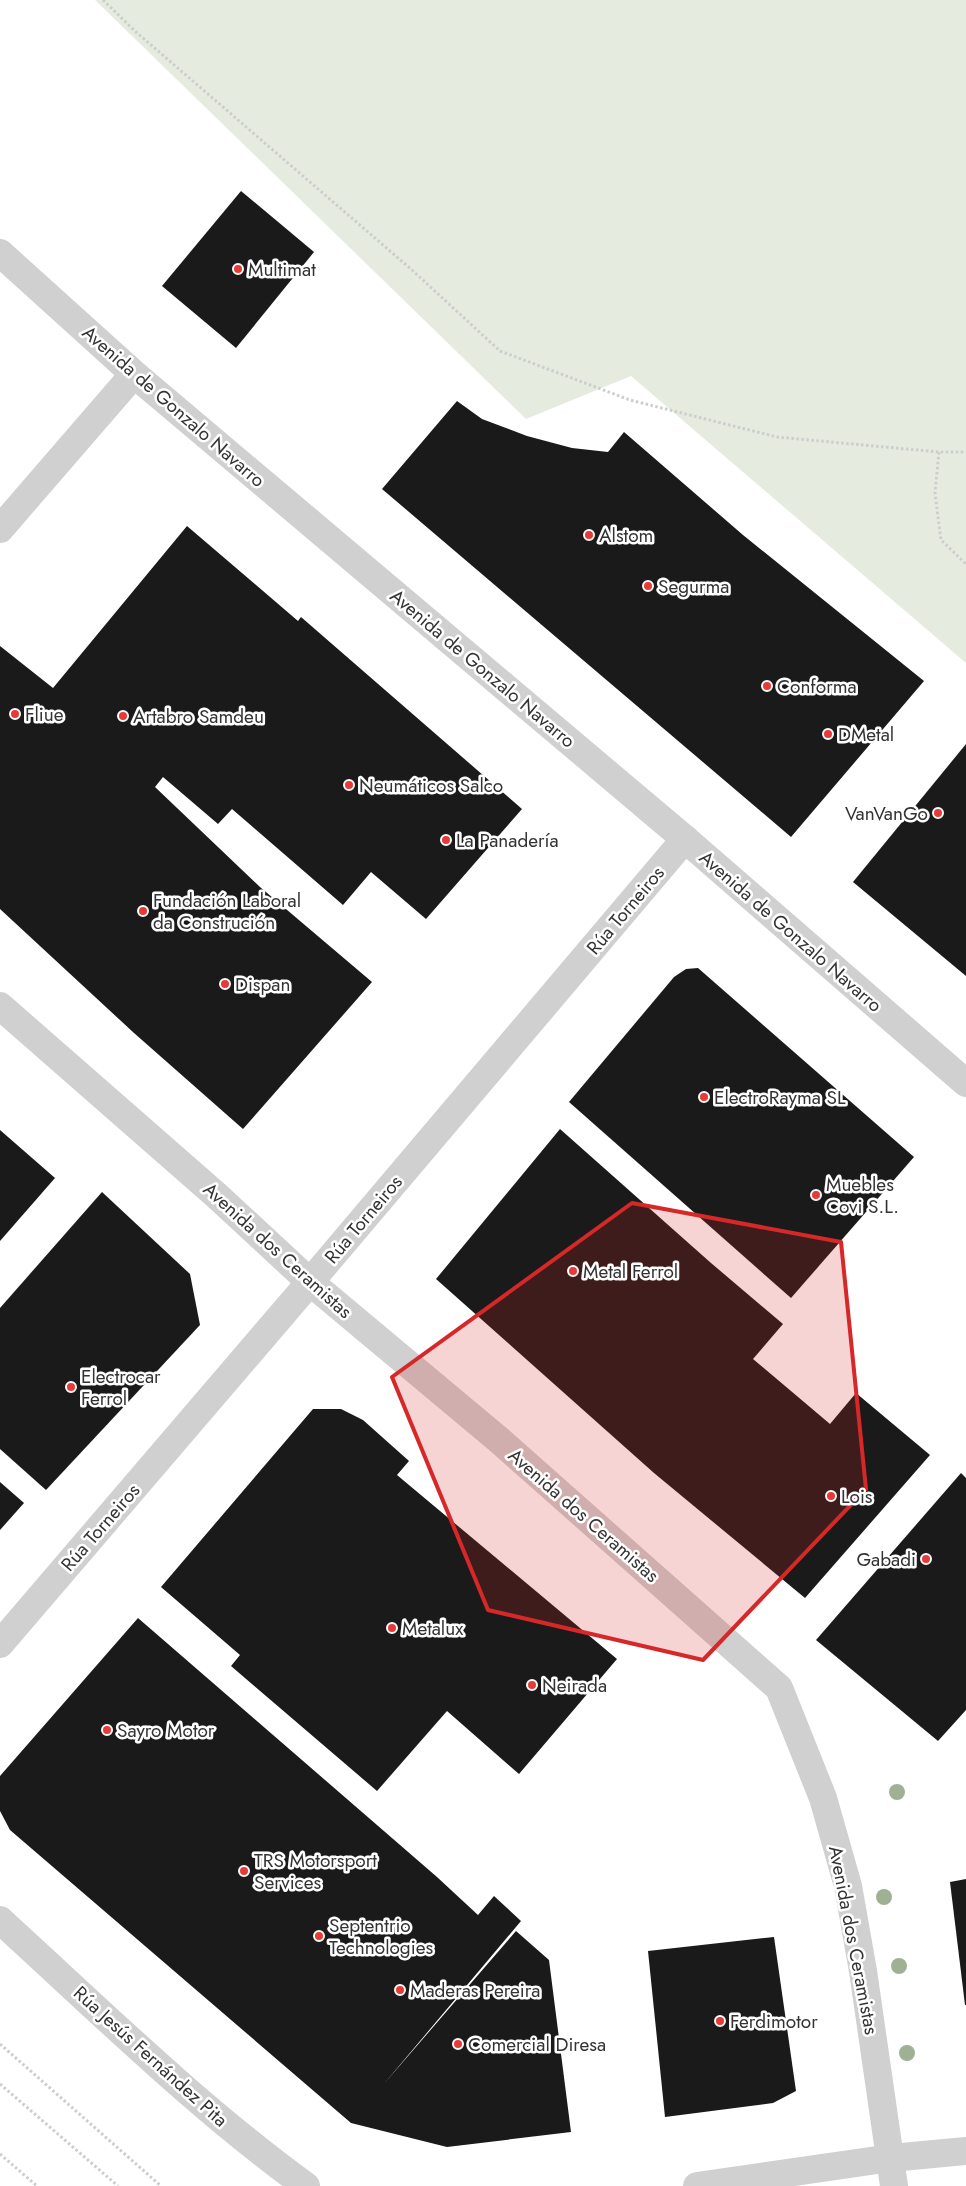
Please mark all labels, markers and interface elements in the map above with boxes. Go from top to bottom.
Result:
place label: Multimat [248,256,316,283]
marker: Multimat [232,263,244,275]
street label: Avenida de Gonzalo Navarro [76,319,271,493]
place label: Alstom [599,522,653,549]
marker: Alstom [583,529,595,541]
place label: Segurma [658,573,729,600]
marker: Segurma [642,580,654,592]
street label: Avenida de Gonzalo Navarro [384,583,581,754]
place label: Conforma [777,673,857,700]
marker: Conforma [761,680,773,692]
place label: Fliue [25,701,64,728]
place label: Artabro Samdeu [133,703,264,730]
marker: Fliue [9,708,21,720]
marker: Artabro Samdeu [117,710,129,722]
place label: DMetal [838,721,894,748]
marker: DMetal [822,728,834,740]
place label: Neumáticos Salco [359,772,503,799]
marker: Neumáticos Salco [343,779,355,791]
place label: VanVanGo [845,800,928,827]
marker: VanVanGo [932,807,944,819]
place label: La Panadería [456,827,559,854]
marker: La Panadería [440,834,452,846]
street label: Avenida de Gonzalo Navarro [693,844,888,1018]
street label: Rúa Torneiros [580,860,671,960]
place label: Fundación Laboral da Construción [153,887,301,936]
marker: Fundación Laboral da Construción [137,905,149,917]
place label: Dispan [235,971,290,998]
marker: Dispan [219,978,231,990]
place label: ElectroRayma SL [714,1084,846,1111]
marker: ElectroRayma SL [698,1091,710,1103]
street label: Rúa Torneiros [318,1169,409,1269]
place label: Muebles Covi S.L. [826,1171,899,1220]
street label: Avenida dos Ceramistas [197,1176,358,1325]
marker: Muebles Covi S.L. [810,1189,822,1201]
place label: Metal Ferrol [583,1258,678,1285]
marker: Metal Ferrol [567,1265,579,1277]
place label: Electrocar Ferrol [81,1363,161,1412]
marker: Electrocar Ferrol [65,1381,77,1393]
street label: Avenida dos Ceramistas [502,1442,665,1589]
street label: Rúa Torneiros [55,1477,146,1577]
place label: Lois [841,1483,873,1510]
marker: Lois [825,1490,837,1502]
place label: Gabadi [856,1546,916,1573]
marker: Gabadi [920,1553,932,1565]
place label: Metalux [402,1615,463,1642]
marker: Metalux [386,1622,398,1634]
place label: Neirada [542,1672,607,1699]
marker: Neirada [526,1679,538,1691]
place label: Sayro Motor [117,1717,215,1744]
marker: Sayro Motor [101,1724,113,1736]
street label: Avenida dos Ceramistas [822,1843,885,2037]
place label: TRS Motorsport Services [254,1847,377,1896]
marker: TRS Motorsport Services [238,1865,250,1877]
place label: Septentrio Technologies [329,1912,433,1961]
marker: Septentrio Technologies [313,1930,325,1942]
place label: Maderas Pereira [410,1977,540,2004]
street label: Rúa Jesús Fernández Pita [68,1980,234,2133]
marker: Maderas Pereira [394,1984,406,1996]
place label: Ferdimotor [730,2008,818,2035]
marker: Ferdimotor [714,2015,726,2027]
place label: Comercial Diresa [468,2031,606,2058]
marker: Comercial Diresa [452,2038,464,2050]

